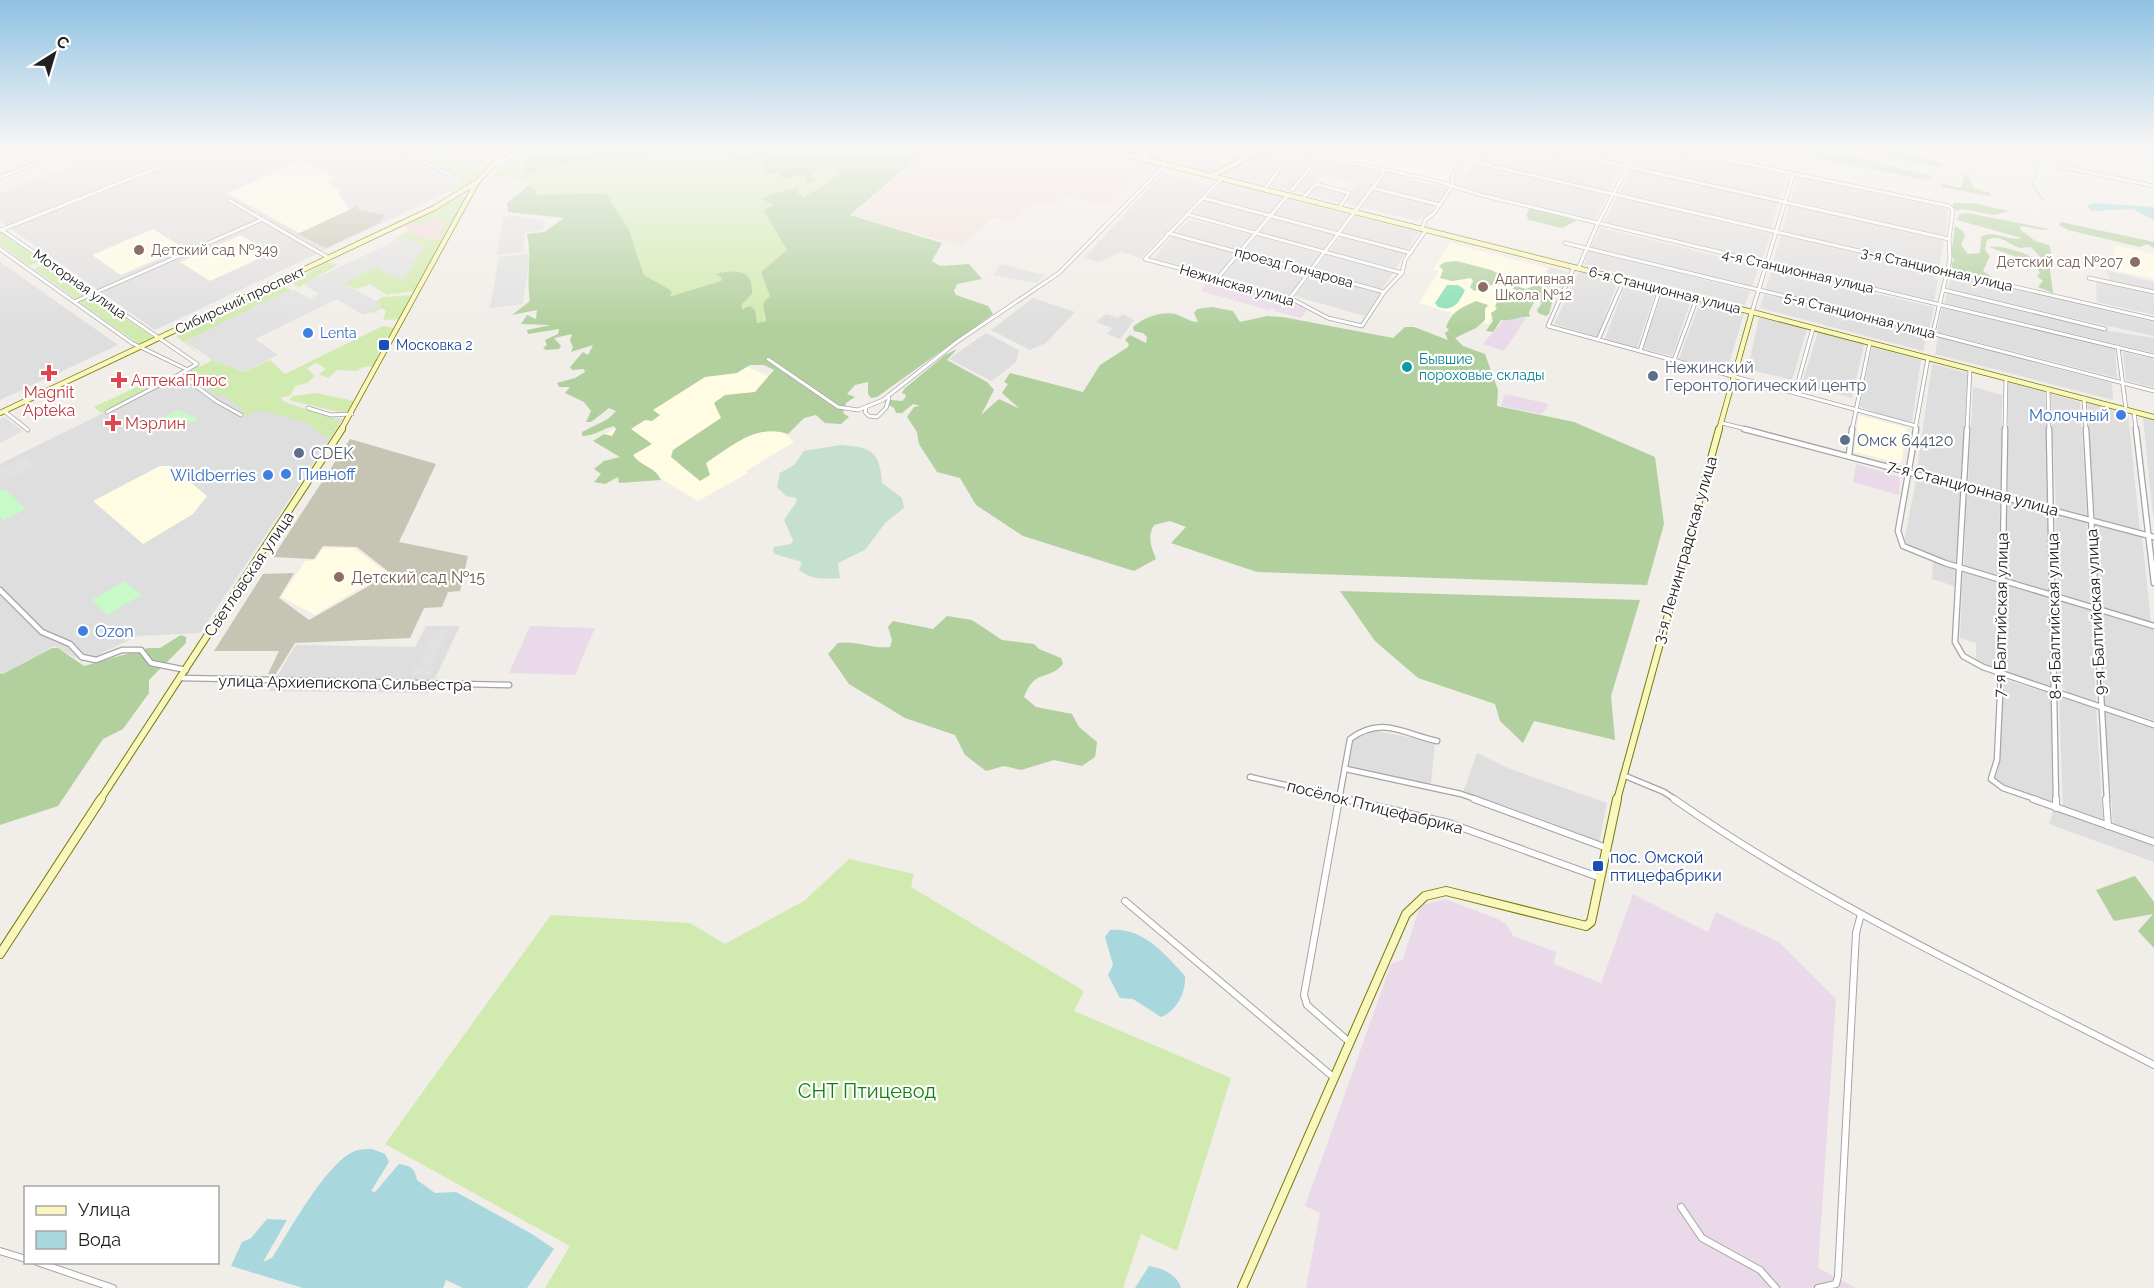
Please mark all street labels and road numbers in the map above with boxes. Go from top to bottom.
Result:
street label: проезд Гончарова [1233,243,1355,291]
street label: 3-я Станционная улица [1860,244,2014,294]
street label: Моторная улица [30,246,130,322]
street label: 4-я Станционная улица [1721,246,1875,296]
street label: Нежинская улица [1178,261,1296,309]
street label: Сибирский проспект [173,263,308,337]
street label: 6-я Станционная улица [1587,263,1743,317]
street label: 5-я Станционная улица [1783,288,1937,342]
street label: 3-я Ленинградская улица [1649,454,1721,646]
street label: 7-я Станционная улица [1885,456,2061,520]
street label: Светловская улица [200,508,298,640]
street label: 9-я Балтийская улица [2082,528,2110,696]
street label: 7-я Балтийская улица [1990,532,2012,698]
street label: 8-я Балтийская улица [2043,533,2065,699]
street label: улица Архиепископа Сильвестра [218,671,472,695]
street label: посёлок Птицефабрика [1285,776,1465,838]

